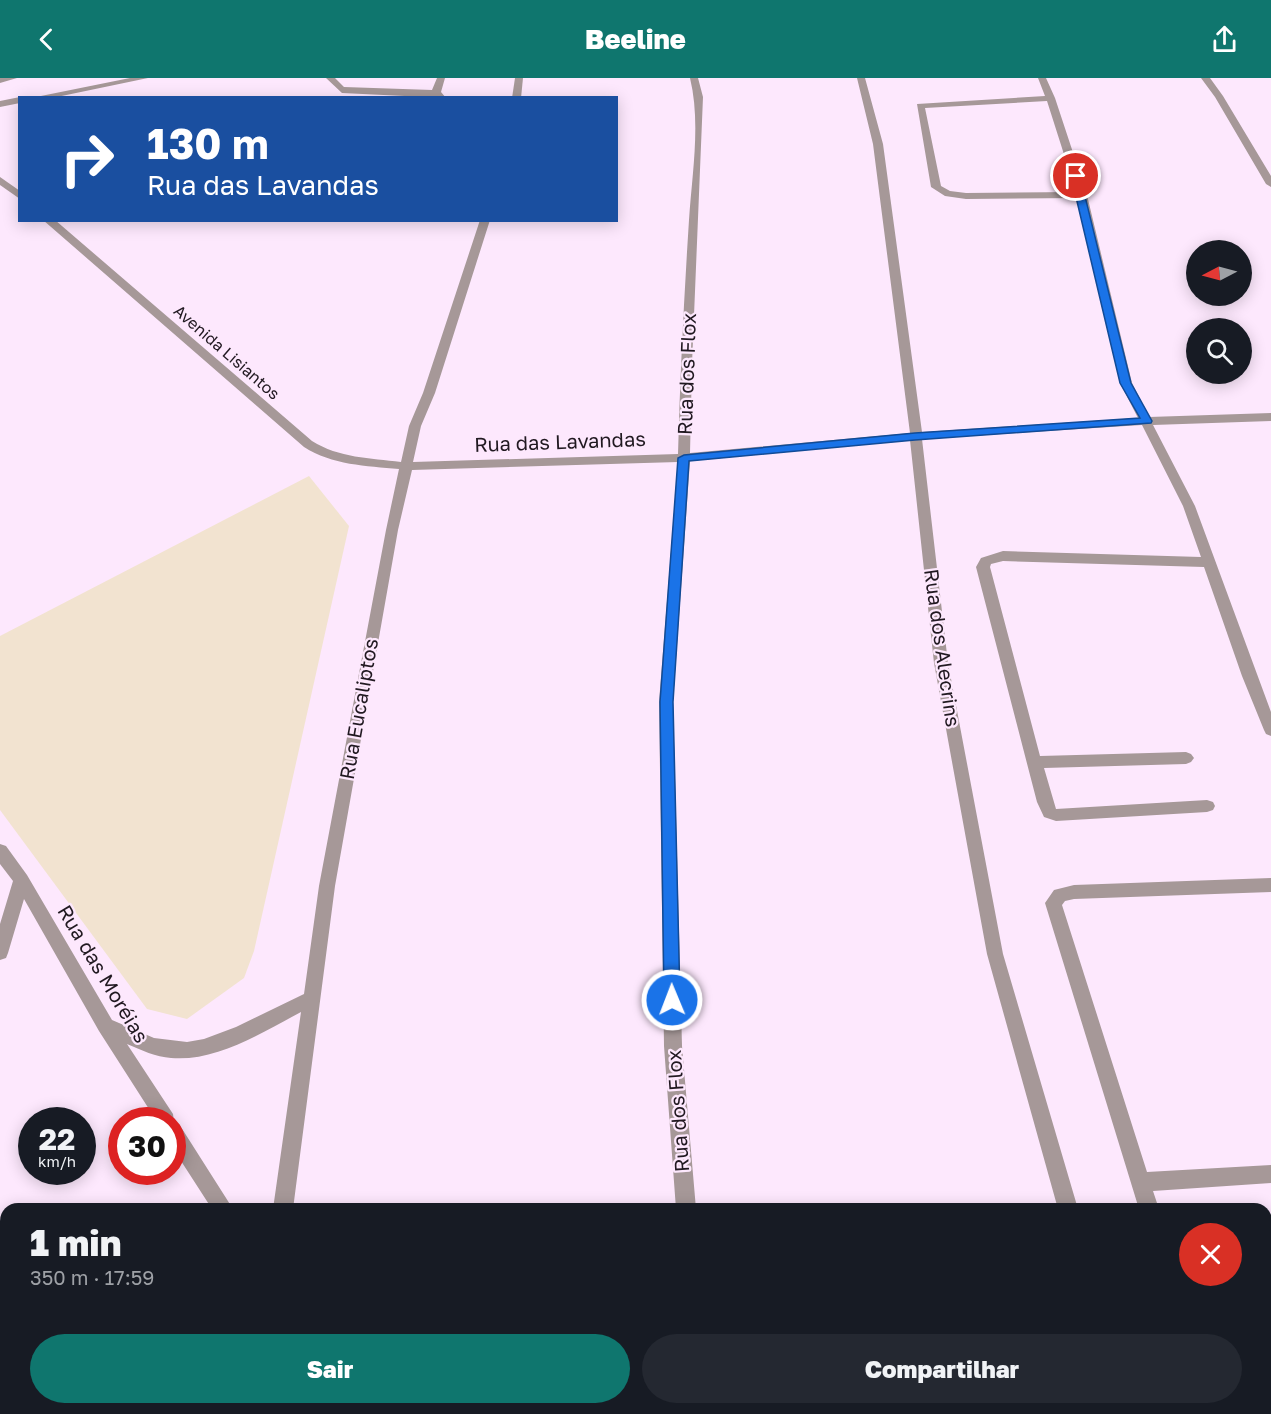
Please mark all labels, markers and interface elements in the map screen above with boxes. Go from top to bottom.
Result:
icon: back [30,23,63,56]
text: Beeline [585,23,686,55]
icon: share [1208,23,1241,56]
text: 130 m [147,118,269,168]
icon: right [48,120,126,198]
pin [1050,150,1101,201]
icon: arrive [1059,159,1092,192]
text: Rua das Lavandas [147,169,379,201]
north arrow [1186,240,1252,306]
map controls [1186,240,1252,384]
street label: Avenida Lisiantos [170,300,284,404]
street label: Rua dos Flox [672,312,700,435]
button: search [1186,318,1252,384]
street label: Rua das Lavandas [474,426,646,456]
street label: Rua dos Alecrins [920,567,966,728]
street label: Rua Eucaliptos [334,636,382,781]
street label: Rua das Moréias [53,900,154,1047]
position arrow [640,968,704,1032]
street label: Rua dos Flox [661,1049,693,1173]
speed limit sign: 30 [108,1107,186,1185]
text: 22 [39,1121,75,1157]
text: km/h [38,1152,76,1170]
text: 1 min [30,1221,121,1264]
button: close [1179,1223,1242,1286]
text: 350 m · 17:59 [30,1265,154,1289]
button: Sair [30,1334,630,1403]
button: Compartilhar [642,1334,1242,1403]

